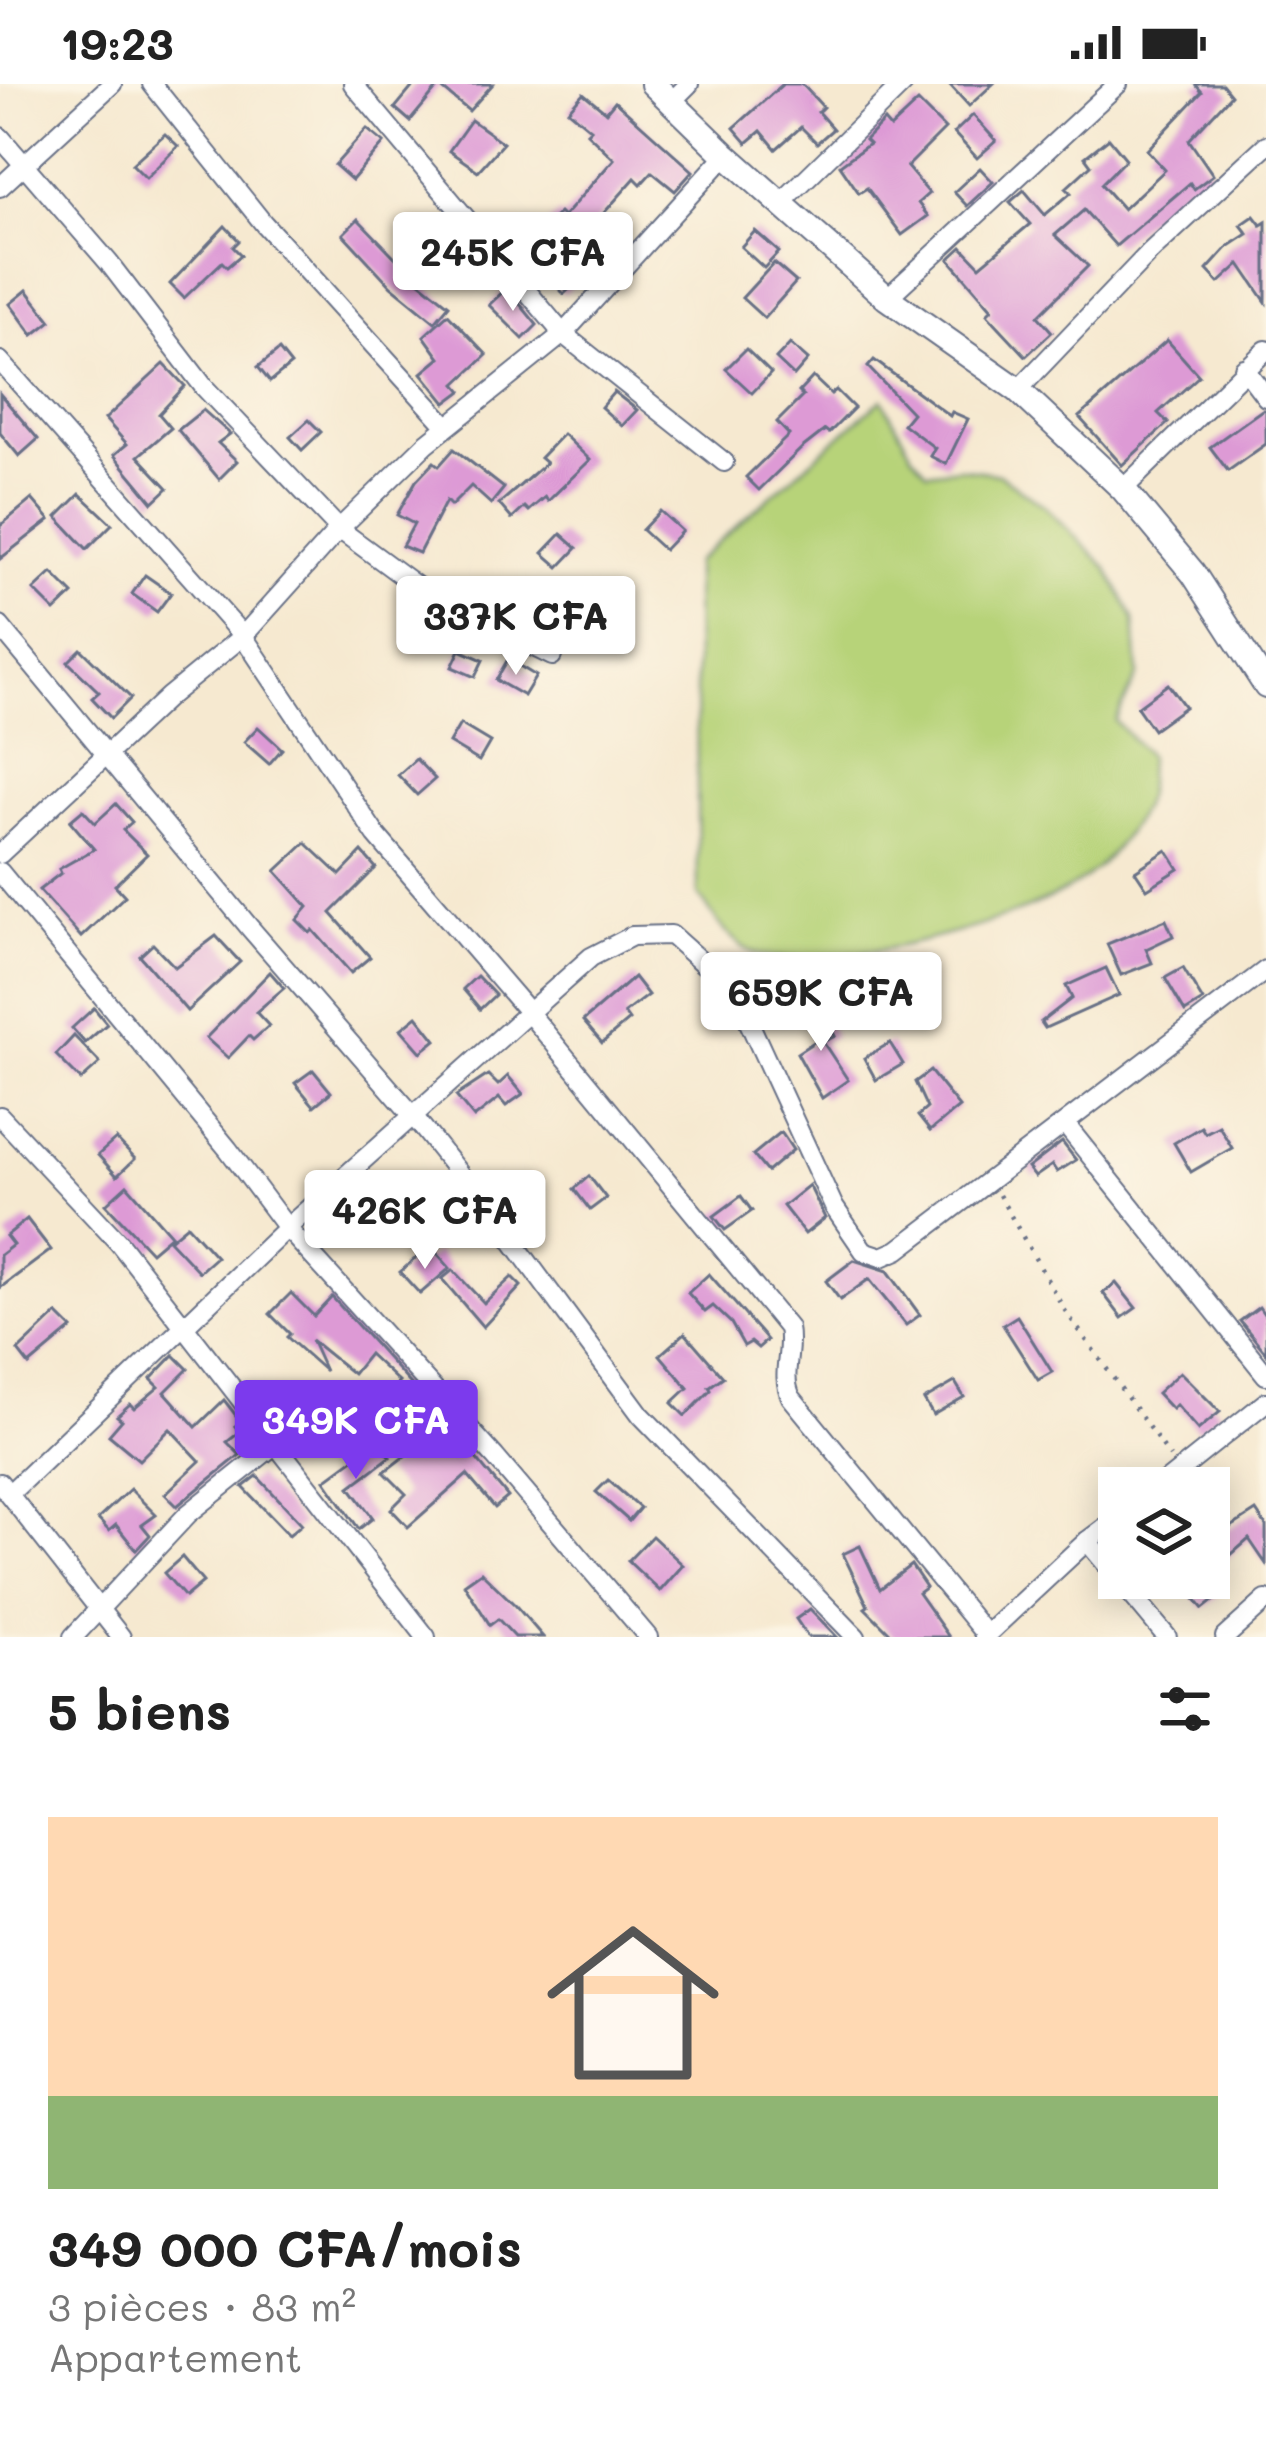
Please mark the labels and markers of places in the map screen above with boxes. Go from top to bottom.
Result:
pin: 245K CFA [389,212,637,314]
pin: 337K CFA [392,576,640,678]
pin: 659K CFA [697,952,945,1054]
pin: 426K CFA [301,1170,549,1272]
pin: 349K CFA [232,1380,480,1482]

